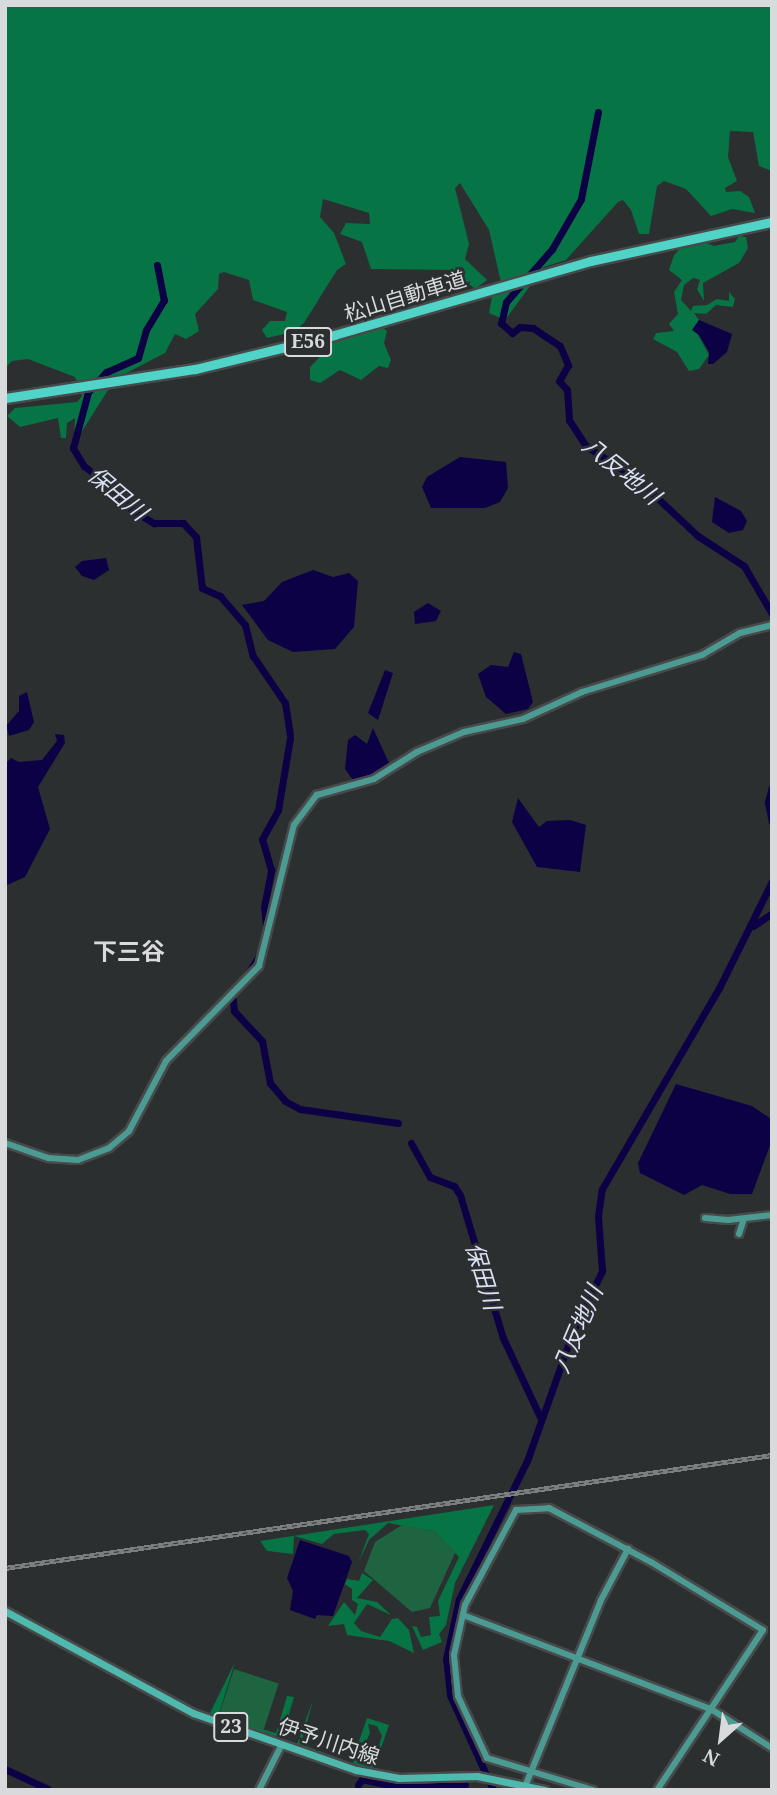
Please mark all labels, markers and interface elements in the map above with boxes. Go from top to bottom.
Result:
street label: 松山自動車道 [341,266,469,326]
road number: E56 [284,326,332,358]
water label: 八反地川 [578,430,666,510]
water label: 保田川 [83,460,153,526]
district label: 下三谷 [93,937,165,965]
water label: 保田川 [461,1239,507,1313]
water label: 八反地川 [546,1281,608,1377]
north arrow [686,1704,756,1774]
road number: 23 [212,1712,250,1742]
street label: 伊予川内線 [275,1713,383,1769]
text: N [698,1743,724,1773]

